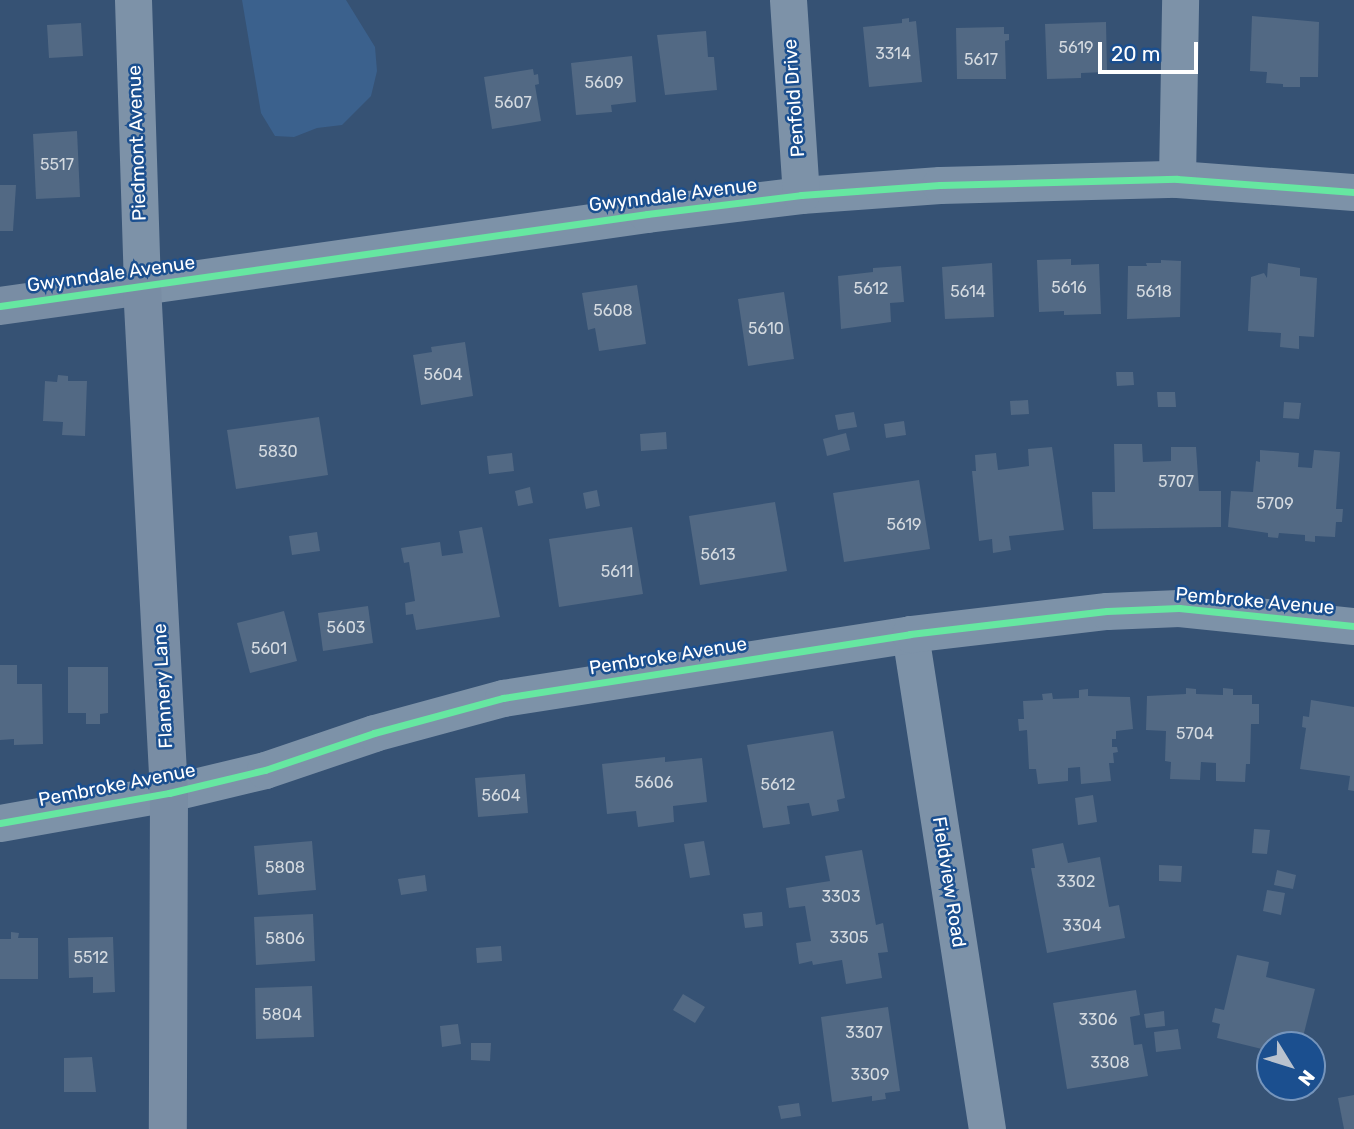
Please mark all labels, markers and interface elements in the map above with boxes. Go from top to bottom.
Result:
scale bar [1102,28,1202,72]
street label: Penfold Drive [778,38,810,158]
house number: 5619 [1058,38,1094,58]
text: 20 m [1111,41,1160,66]
house number: 3314 [875,44,911,64]
house number: 5617 [964,50,998,70]
street label: Piedmont Avenue [123,64,151,222]
house number: 5609 [585,73,623,93]
house number: 5607 [494,93,532,113]
house number: 5517 [40,155,74,175]
street label: Gwynndale Avenue [587,173,759,217]
street label: Gwynndale Avenue [25,251,197,297]
house number: 5616 [1051,278,1087,298]
house number: 5612 [853,279,889,299]
house number: 5614 [950,282,986,302]
house number: 5618 [1136,282,1172,302]
house number: 5608 [593,301,633,321]
house number: 5610 [748,319,784,339]
house number: 5604 [423,365,463,385]
house number: 5830 [258,442,298,462]
house number: 5707 [1158,472,1194,492]
house number: 5709 [1256,494,1294,514]
house number: 5619 [886,515,922,535]
house number: 5613 [700,545,736,565]
house number: 5611 [601,562,633,582]
street label: Pembroke Avenue [1174,583,1336,619]
house number: 5603 [327,618,365,638]
street label: Flannery Lane [148,623,178,749]
street label: Pembroke Avenue [587,632,749,680]
house number: 5601 [251,639,287,659]
house number: 5704 [1176,724,1214,744]
street label: Pembroke Avenue [36,759,198,811]
house number: 5606 [635,773,673,793]
house number: 5612 [760,775,796,795]
house number: 5604 [481,786,521,806]
street label: Fieldview Road [927,815,971,949]
house number: 5808 [265,858,305,878]
house number: 3302 [1057,872,1095,892]
house number: 3303 [821,887,861,907]
house number: 3304 [1062,916,1102,936]
house number: 3305 [830,928,868,948]
house number: 5806 [265,929,305,949]
house number: 5512 [73,948,109,968]
house number: 5804 [262,1005,302,1025]
house number: 3306 [1078,1010,1118,1030]
house number: 3307 [845,1023,883,1043]
north arrow [1256,1031,1326,1101]
house number: 3308 [1090,1053,1130,1073]
house number: 3309 [851,1065,889,1085]
text: N [1293,1066,1320,1090]

